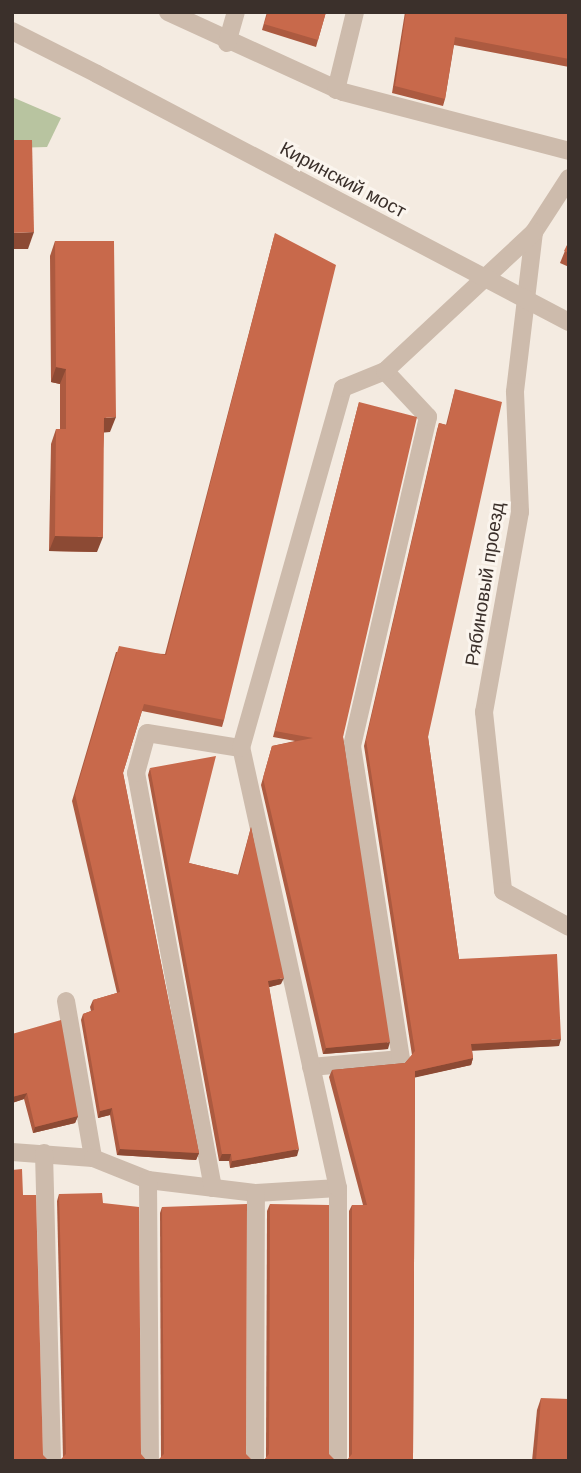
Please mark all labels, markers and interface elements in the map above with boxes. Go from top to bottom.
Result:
street label: Киринский мост [276,137,410,223]
street label: Рябиновый проезд [461,500,509,668]

